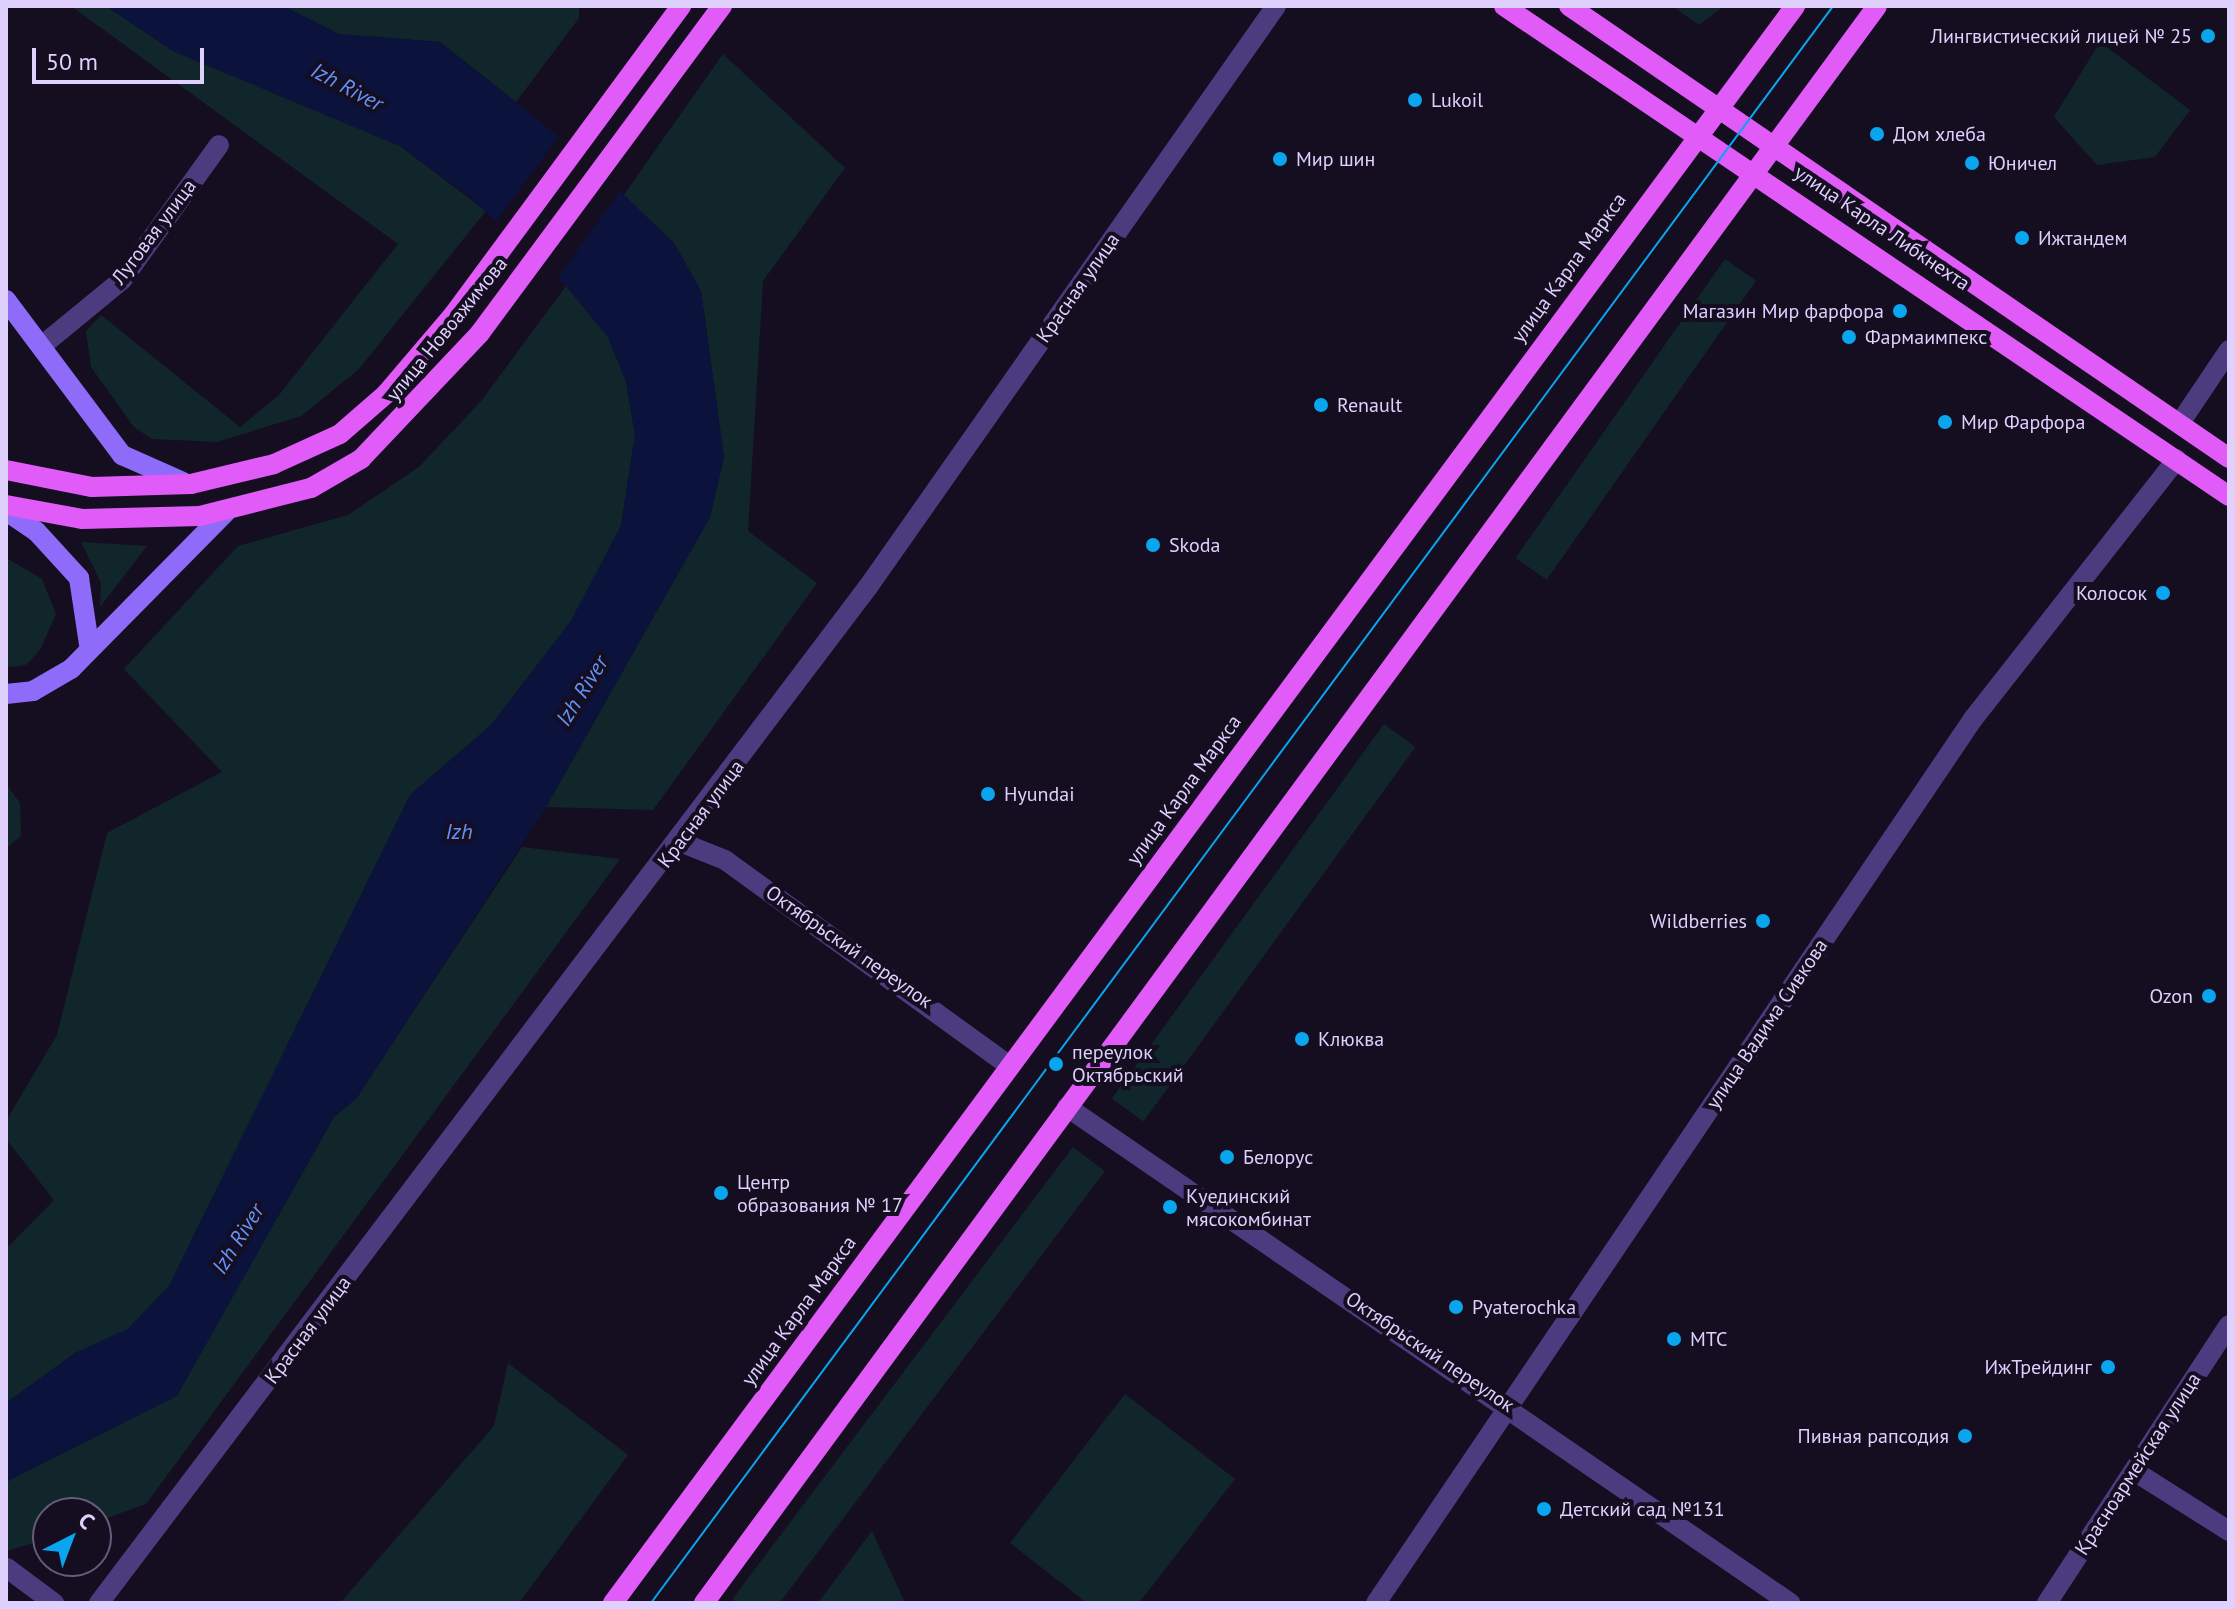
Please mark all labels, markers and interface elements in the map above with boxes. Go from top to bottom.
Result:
place label: Лингвистический лицей № 25 [1930,24,2192,48]
marker: Лингвистический лицей № 25 [2199,27,2217,45]
scale bar [36,32,208,82]
text: 50 m [46,46,98,77]
water label: Izh River [306,57,388,117]
place label: Lukoil [1431,88,1483,112]
marker: Lukoil [1406,91,1424,109]
place label: Дом хлеба [1893,122,1986,146]
marker: Дом хлеба [1868,125,1886,143]
place label: Мир шин [1296,147,1375,171]
marker: Мир шин [1271,150,1289,168]
place label: Юничел [1988,151,2057,175]
marker: Юничел [1963,154,1981,172]
street label: улица Карла Либкнехта [1790,160,1974,296]
street label: Луговая улица [107,175,201,289]
street label: улица Карла Маркса [1507,188,1631,348]
place label: Ижтандем [2038,226,2127,250]
street label: Красная улица [1031,229,1125,347]
marker: Ижтандем [2013,229,2031,247]
street label: улица Новоажимова [381,252,513,406]
place label: Магазин Мир фарфора [1683,299,1884,323]
marker: Магазин Мир фарфора [1891,302,1909,320]
place label: Фармаимпекс [1865,325,1987,349]
marker: Фармаимпекс [1840,328,1858,346]
place label: Renault [1337,393,1402,417]
marker: Renault [1312,396,1330,414]
place label: Мир Фарфора [1961,410,2085,434]
marker: Мир Фарфора [1936,413,1954,431]
place label: Skoda [1169,533,1220,557]
marker: Skoda [1144,536,1162,554]
place label: Колосок [2076,581,2147,605]
marker: Колосок [2154,584,2172,602]
water label: Izh River [550,651,614,731]
street label: улица Карла Маркса [1122,710,1246,870]
street label: Красная улица [653,755,749,873]
place label: Hyundai [1004,782,1075,806]
marker: Hyundai [979,785,997,803]
water label: Izh [445,819,473,845]
street label: Октябрьский переулок [761,880,937,1014]
place label: Wildberries [1650,909,1747,933]
marker: Wildberries [1754,912,1772,930]
street label: улица Вадима Сивкова [1701,934,1833,1114]
place label: Ozon [2150,984,2193,1008]
marker: Ozon [2200,987,2218,1005]
place label: Клюква [1318,1027,1384,1051]
marker: Клюква [1293,1030,1311,1048]
place label: переулок Октябрьский [1072,1040,1184,1087]
marker: переулок Октябрьский [1047,1055,1065,1073]
place label: Белорус [1243,1145,1313,1169]
marker: Белорус [1218,1148,1236,1166]
place label: Центр образования № 17 [737,1170,903,1217]
marker: Центр образования № 17 [712,1184,730,1202]
place label: Куединский мясокомбинат [1186,1184,1311,1231]
marker: Куединский мясокомбинат [1161,1198,1179,1216]
water label: Izh River [206,1199,270,1279]
street label: улица Карла Маркса [737,1231,861,1391]
street label: Красная улица [260,1271,356,1389]
street label: Октябрьский переулок [1341,1287,1519,1417]
place label: Pyaterochka [1472,1295,1576,1319]
marker: Pyaterochka [1447,1298,1465,1316]
place label: МТС [1690,1327,1727,1351]
marker: МТС [1665,1330,1683,1348]
place label: ИжТрейдинг [1984,1355,2092,1379]
marker: ИжТрейдинг [2099,1358,2117,1376]
street label: Красноармейская улица [2070,1368,2206,1560]
place label: Пивная рапсодия [1798,1424,1949,1448]
marker: Пивная рапсодия [1956,1427,1974,1445]
north arrow [32,1497,112,1577]
place label: Детский сад №131 [1560,1497,1725,1521]
marker: Детский сад №131 [1535,1500,1553,1518]
text: С [73,1506,101,1535]

